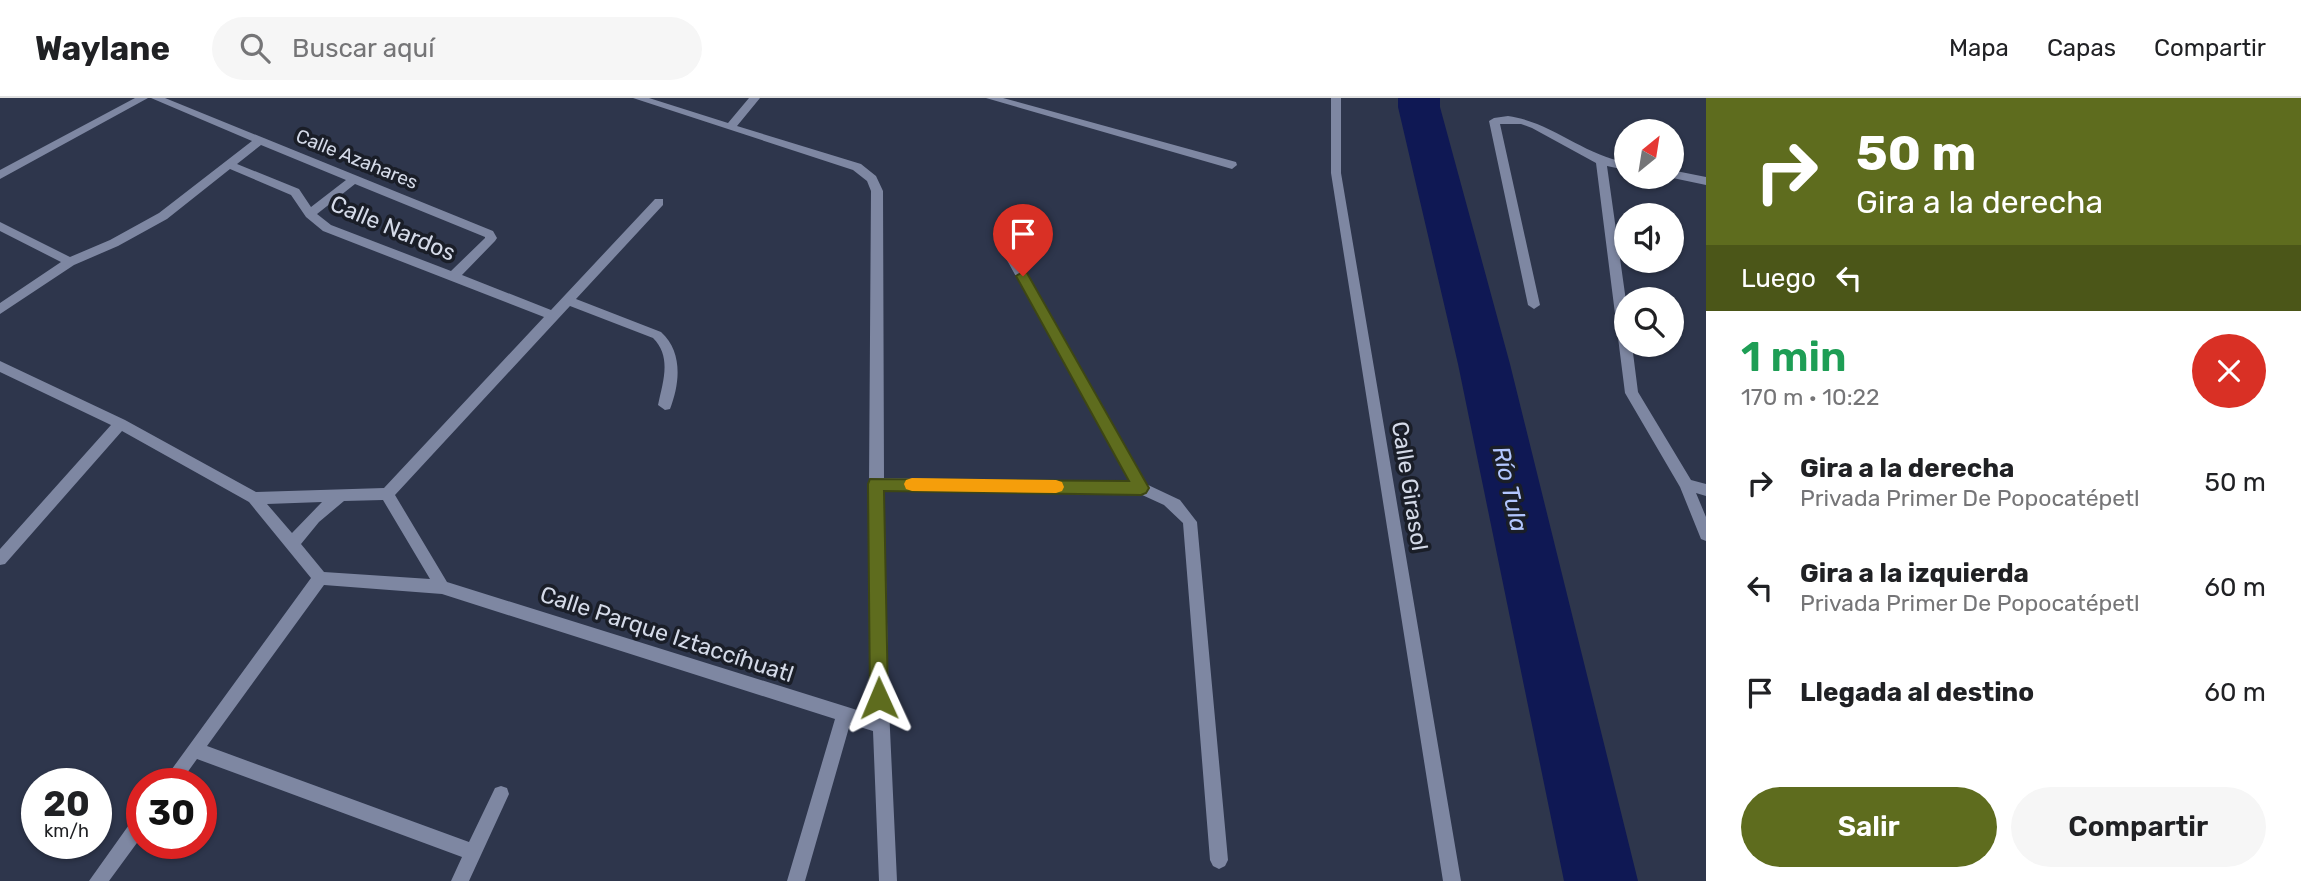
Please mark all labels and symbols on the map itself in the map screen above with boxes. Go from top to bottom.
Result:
north arrow [1614,119,1684,189]
street label: Calle Azahares [293,124,421,194]
street label: Calle Nardos [326,189,460,267]
pin [993,204,1053,276]
street label: Calle Girasol [1386,419,1434,553]
water label: Río Tula [1487,443,1533,535]
street label: Calle Parque Iztaccíhuatl [537,580,797,688]
position arrow [842,661,916,735]
speed limit sign: 30 [126,768,217,859]

